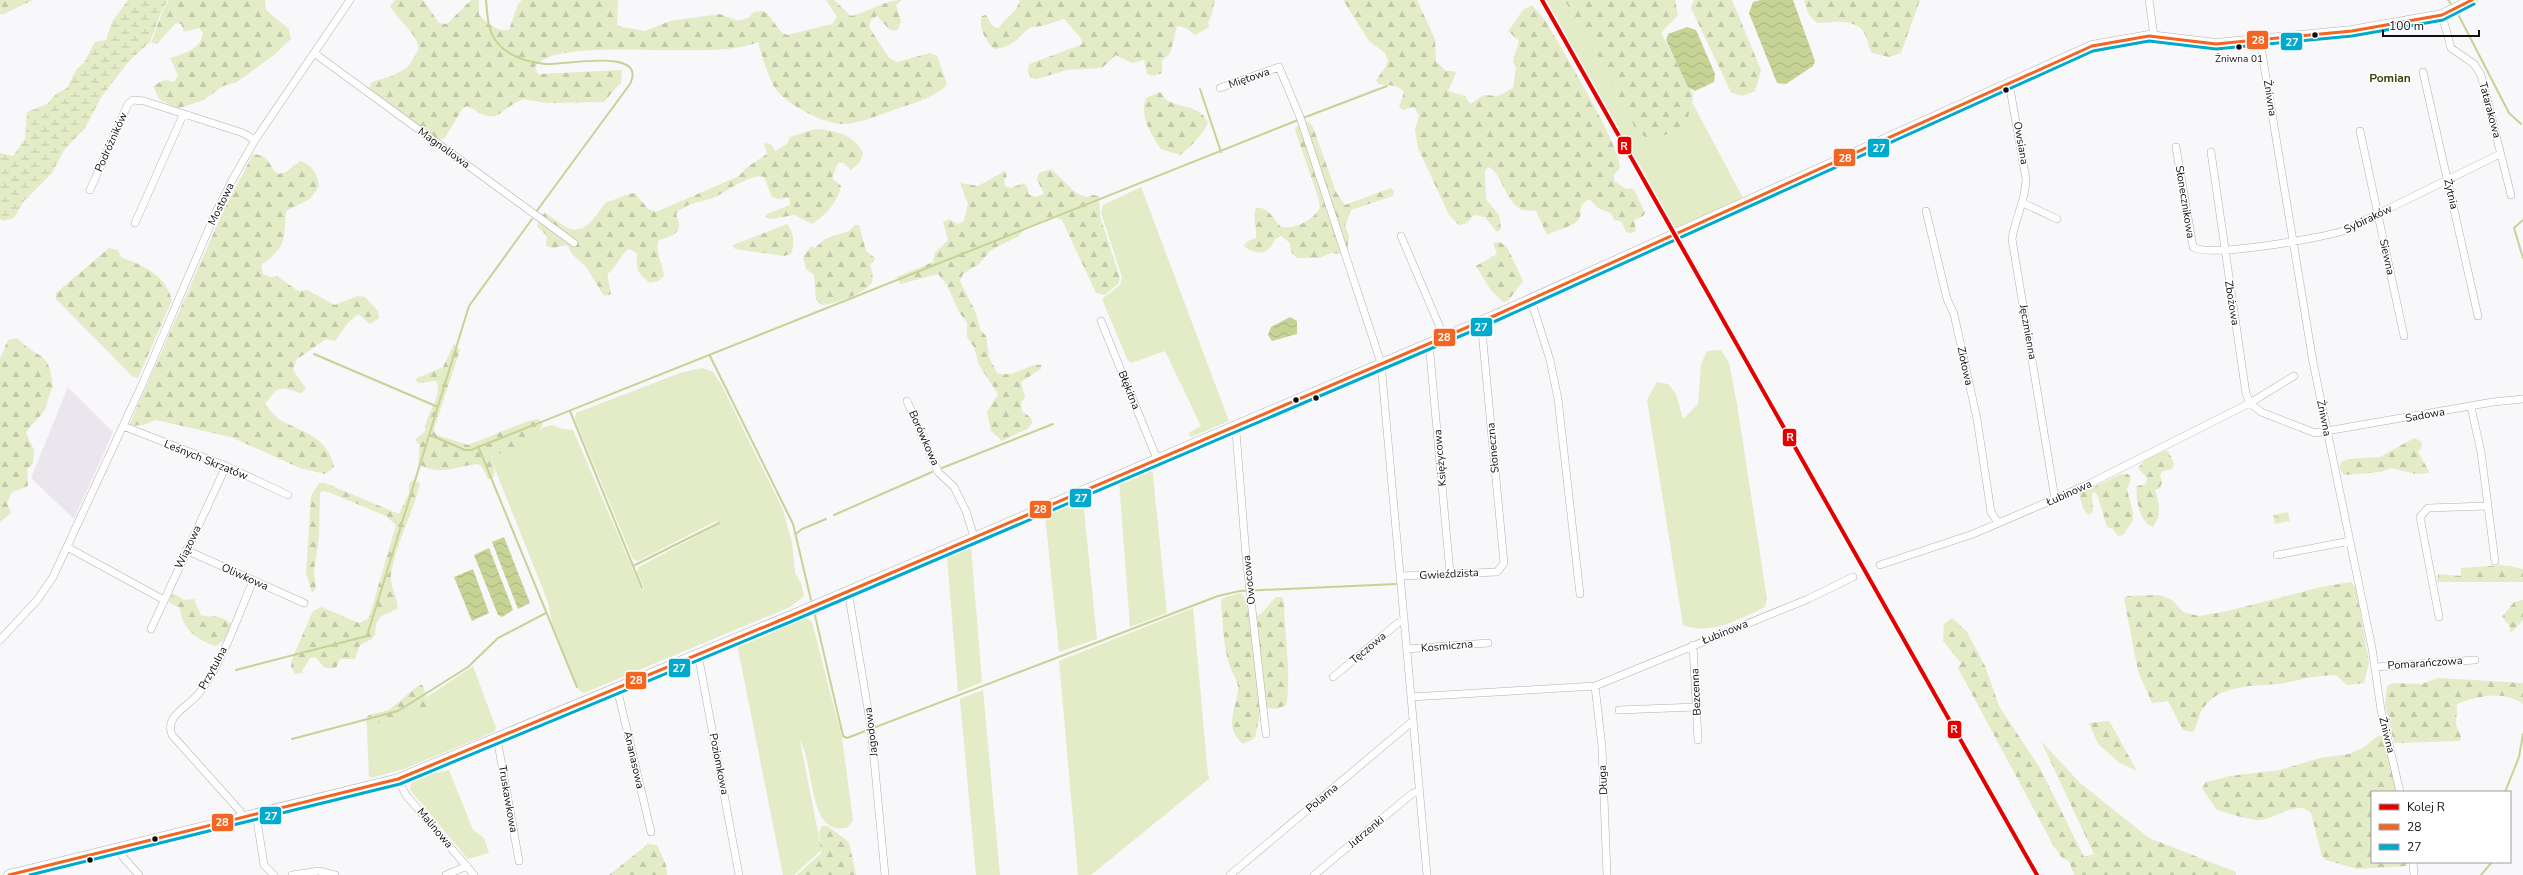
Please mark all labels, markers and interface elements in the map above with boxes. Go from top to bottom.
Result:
scale bar [2383,12,2479,38]
text: 100 m [2389,18,2424,34]
line badge: 28 [2246,30,2269,50]
unlabelled marker [2310,30,2320,40]
line badge: 27 [2280,32,2303,51]
text: 28 [2251,33,2265,48]
text: 27 [2285,35,2299,50]
marker: Żniwna 01 [2234,42,2244,52]
place label: Żniwna 01 [2215,52,2263,66]
street label: Miętowa [1226,64,1272,92]
district label: Pomian [2369,70,2411,86]
street label: Żniwna [2260,79,2280,117]
street label: Tatarakowa [2475,80,2505,140]
unlabelled marker [2001,85,2011,95]
street label: Podróżników [91,110,131,174]
street label: Owsiana [2010,120,2032,166]
street label: Magnoliowa [415,124,473,172]
line badge: R [1617,136,1632,155]
line badge: 27 [1867,138,1890,158]
text: R [1620,139,1628,154]
text: 27 [1872,141,1886,156]
line badge: 28 [1833,148,1856,167]
text: 28 [1838,151,1852,166]
street label: Słonecznikowa [2172,165,2198,240]
street label: Żytnia [2440,177,2462,211]
street label: Mostowa [204,180,238,228]
street label: Sybiraków [2341,201,2395,237]
street label: Siewna [2376,238,2398,277]
street label: Zbożowa [2221,280,2243,327]
street label: Jęczmienna [2016,302,2040,361]
line badge: 27 [1470,317,1493,337]
text: 27 [1474,320,1488,335]
line badge: 28 [1433,328,1456,347]
text: 28 [1437,330,1451,345]
street label: Ziołowa [1954,345,1976,387]
street label: Błękitna [1114,368,1144,412]
unlabelled marker [1311,393,1321,403]
unlabelled marker [1291,395,1301,405]
street label: Żniwna [2313,399,2335,438]
street label: Sadowa [2404,404,2446,426]
street label: Borówkowa [905,408,943,468]
street label: Słoneczna [1483,422,1503,474]
line badge: R [1782,428,1797,447]
street label: Księżycowa [1430,429,1450,487]
text: R [1786,430,1794,445]
street label: Leśnych Skrzatów [162,436,250,484]
street label: Łubinowa [2043,476,2094,510]
line badge: 27 [1069,488,1092,508]
text: 27 [1074,491,1088,506]
line badge: 28 [1029,500,1052,519]
text: 28 [1033,502,1047,517]
street label: Wiązowa [171,523,205,571]
street label: Owocowa [1239,554,1259,606]
street label: Oliwkowa [219,560,271,594]
street label: Gwieździsta [1419,565,1479,583]
street label: Łubinowa [1699,616,1750,648]
street label: Tęczowa [1347,628,1389,667]
street label: Kosmiczna [1420,636,1474,656]
street label: Przytulna [195,644,231,692]
street label: Pomarańczowa [2387,653,2463,673]
line badge: 27 [668,658,691,678]
text: 27 [672,661,686,676]
street label: Bezcenna [1687,668,1705,716]
line badge: 28 [625,671,647,690]
text: 28 [629,673,643,688]
street label: Jagodowa [861,706,882,758]
street label: Żniwna [2375,715,2399,755]
line badge: R [1947,720,1962,739]
text: R [1950,722,1958,737]
street label: Ananasowa [620,730,648,790]
street label: Poziomkowa [706,732,732,796]
street label: Truskawkowa [495,764,521,834]
street label: Długa [1595,765,1611,795]
street label: Polarna [1303,780,1341,816]
legend [2371,791,2511,863]
text: Kolej R [2407,799,2445,815]
street label: Malinowa [414,805,456,851]
line badge: 27 [259,806,282,825]
text: 27 [264,809,278,824]
line badge: 28 [211,813,234,832]
street label: Jutrzenki [1344,813,1387,852]
text: 28 [215,815,229,830]
text: 28 [2407,819,2421,835]
unlabelled marker [150,834,160,844]
text: 27 [2407,839,2421,855]
unlabelled marker [85,855,95,865]

